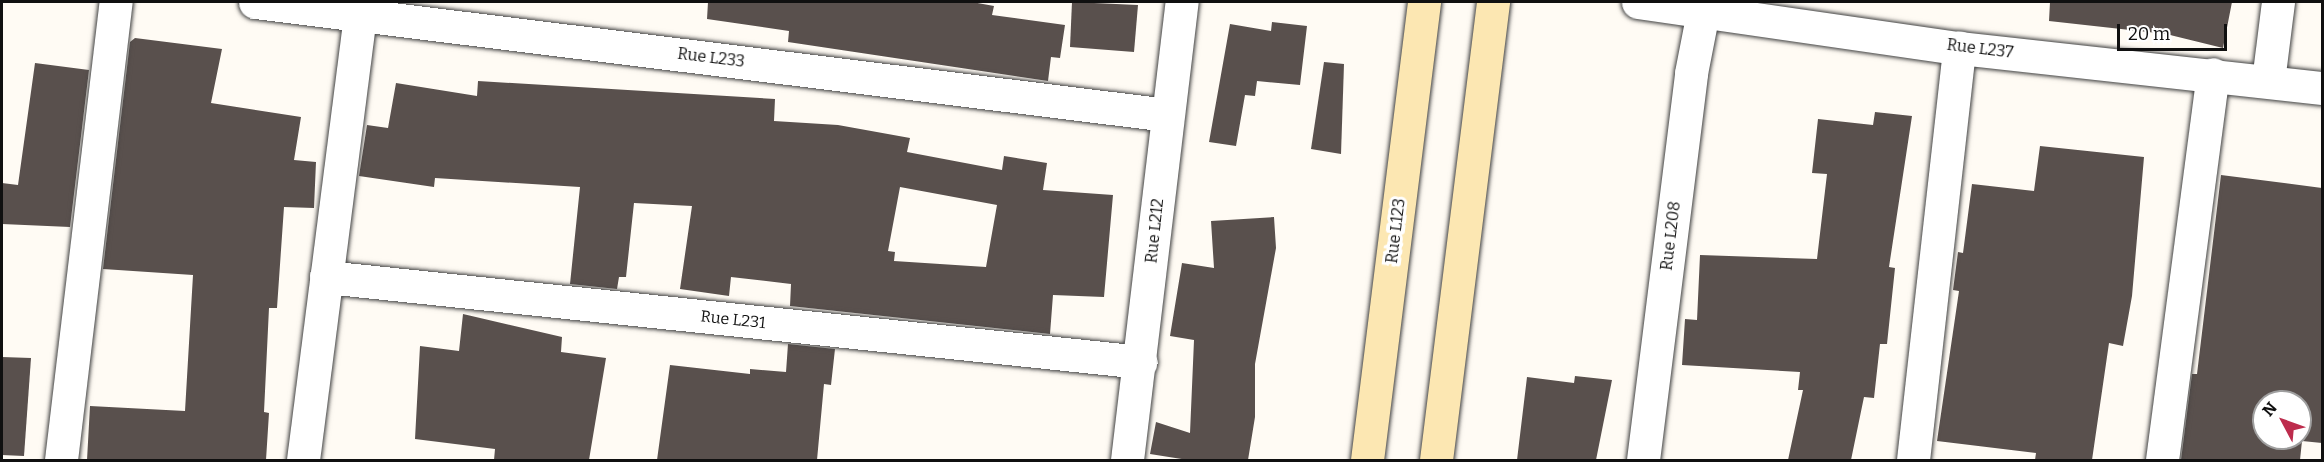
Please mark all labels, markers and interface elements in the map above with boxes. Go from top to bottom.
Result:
scale bar [2120,12,2230,50]
text: 20 m [2128,23,2170,45]
street label: Rue L237 [1946,35,2014,63]
street label: Rue L233 [676,44,746,72]
street label: Rue L123 [1382,197,1410,265]
street label: Rue L212 [1142,198,1168,264]
street label: Rue L208 [1657,200,1685,272]
street label: Rue L231 [700,307,766,333]
north arrow [2252,390,2312,450]
text: N [2258,398,2281,420]

